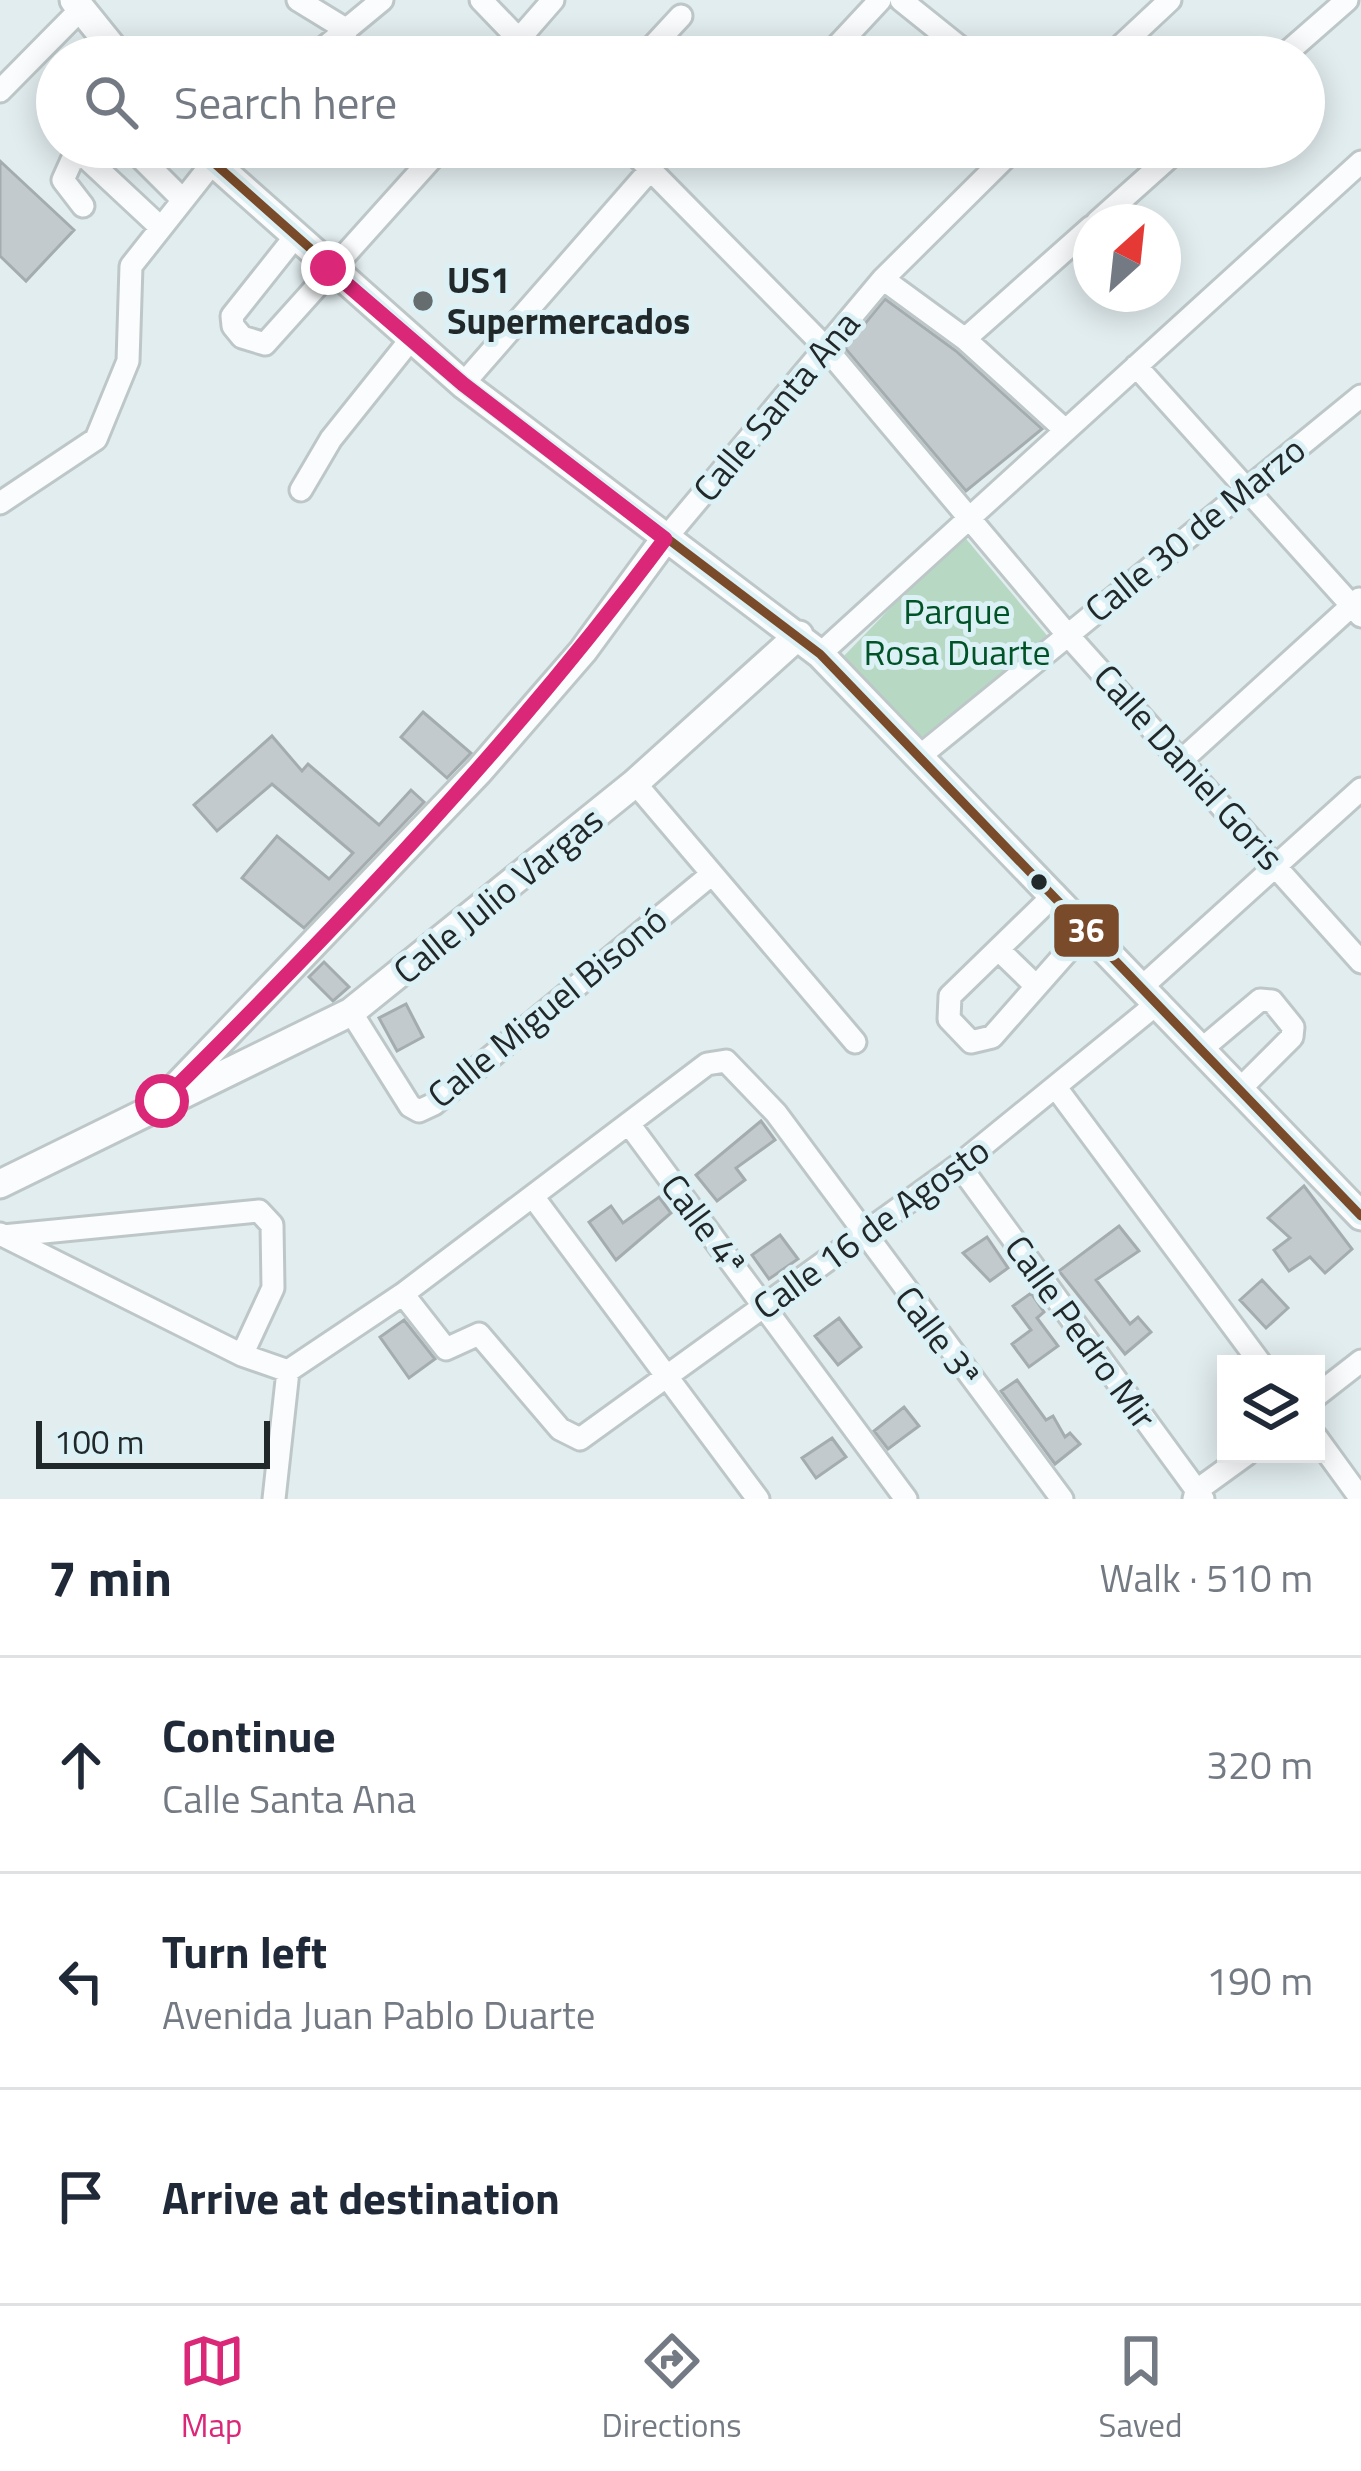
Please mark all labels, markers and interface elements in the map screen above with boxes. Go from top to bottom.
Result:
search box [36,36,1325,168]
text: Search here [174,68,397,136]
icon: search [78,69,144,135]
north arrow [1073,204,1181,312]
route end [301,241,355,295]
place label: US1 Supermercados [447,252,690,348]
marker: US1 Supermercados [410,288,436,314]
street label: Calle Santa Ana [679,298,872,513]
street label: Calle 30 de Marzo [1073,422,1317,635]
park label: Parque Rosa Duarte [863,583,1051,679]
street label: Calle Daniel Goris [1081,651,1297,882]
street label: Calle Julio Vargas [381,793,615,997]
unlabelled marker [1028,871,1050,893]
street label: Calle Miguel Bisonó [415,893,678,1121]
line badge: 36 [1052,902,1121,959]
text: 36 [1068,905,1104,955]
route start [135,1074,189,1128]
street label: Calle 16 de Agosto [741,1123,1000,1332]
street label: Calle 4ª [648,1161,761,1286]
street label: Calle Pedro Mir [992,1223,1171,1440]
street label: Calle 3ª [882,1273,995,1398]
map controls [1217,1355,1325,1463]
button: layers [1217,1355,1325,1463]
scale bar [36,1415,270,1468]
text: 100 m [54,1417,144,1467]
text: 7 min [48,1538,172,1616]
text: Walk · 510 m [1099,1548,1313,1607]
text: Continue [162,1701,336,1769]
icon: ahead [48,1732,114,1798]
text: 320 m [1206,1735,1313,1794]
text: Calle Santa Ana [162,1769,416,1828]
text: Turn left [162,1917,327,1985]
icon: left [48,1948,114,2014]
text: 190 m [1206,1951,1313,2010]
text: Avenida Juan Pablo Duarte [162,1985,595,2044]
text: Arrive at destination [162,2163,560,2231]
icon: arrive [48,2164,114,2230]
tab: Map [179,2328,245,2450]
tab: Directions [602,2328,742,2450]
tab: Saved [1099,2328,1182,2450]

